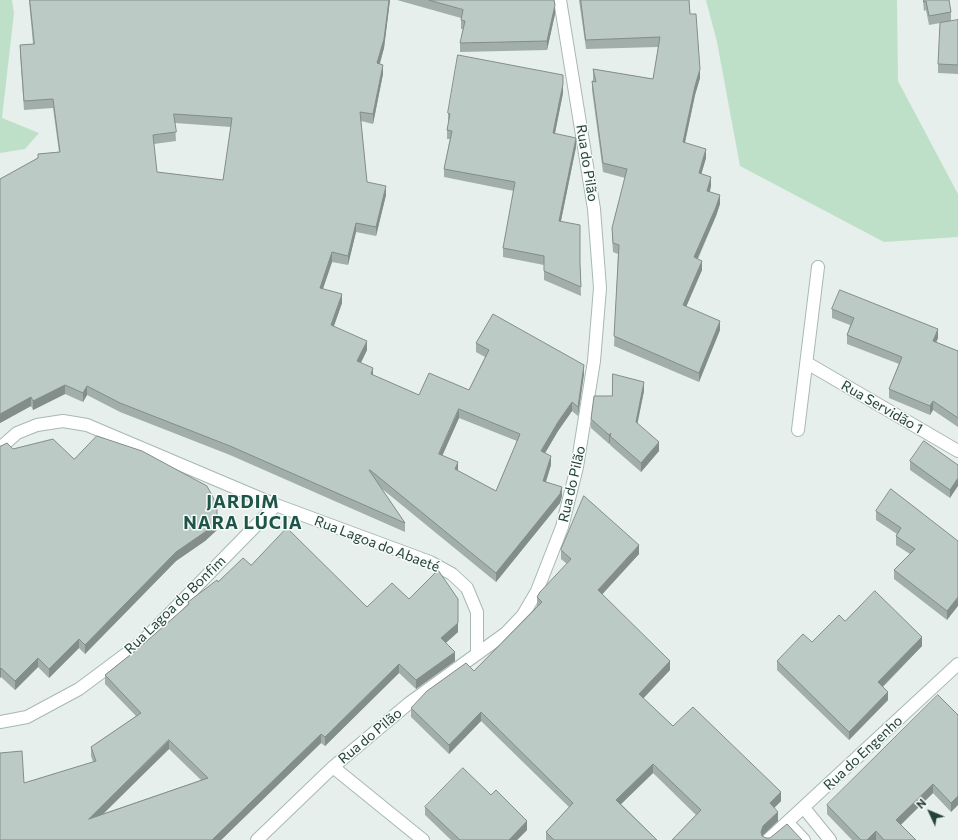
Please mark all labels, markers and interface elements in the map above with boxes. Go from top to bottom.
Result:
street label: Rua do Pilão [573,123,601,203]
street label: Rua Servidão 1 [838,377,926,437]
street label: Rua do Pilão [555,444,589,524]
district label: JARDIM NARA LÚCIA [183,491,303,534]
street label: Rua Lagoa do Abaeté [312,512,442,576]
street label: Rua Lagoa do Bonfim [121,552,229,658]
street label: Rua do Pilão [335,705,405,767]
street label: Rua do Engenho [820,712,906,794]
north arrow [910,792,950,832]
text: N [913,796,929,811]

